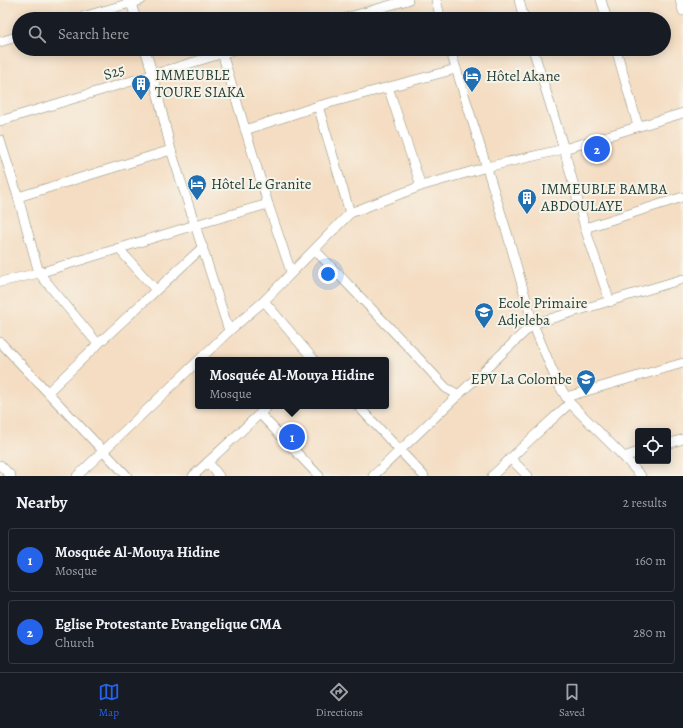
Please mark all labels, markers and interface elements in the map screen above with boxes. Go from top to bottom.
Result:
search box [12,12,671,56]
icon: search [26,23,48,45]
text: Search here [58,24,129,44]
street label: S25 [101,59,127,85]
place label: IMMEUBLE TOURE SIAKA [155,65,245,102]
hotel icon: Hôtel Akane [461,65,483,93]
place label: Hôtel Akane [486,66,561,86]
building icon: IMMEUBLE TOURE SIAKA [130,73,152,101]
pin: 2 [584,134,610,164]
hotel icon: Hôtel Le Granite [186,173,208,201]
place label: Hôtel Le Granite [211,174,312,194]
place label: IMMEUBLE BAMBA ABDOULAYE [540,179,667,216]
building icon: IMMEUBLE BAMBA ABDOULAYE [516,187,538,215]
your location [318,264,338,284]
place label: Ecole Primaire Adjeleba [497,293,588,330]
school or university icon: Ecole Primaire Adjeleba [473,301,495,329]
popup [195,357,389,409]
text: Mosquée Al-Mouya Hidine [210,365,374,385]
school or university icon: EPV La Colombe [575,368,597,396]
place label: EPV La Colombe [471,369,572,389]
text: Mosque [210,385,252,402]
pin: 1 [279,422,305,452]
map controls [635,428,671,464]
button: locate [635,428,671,464]
text: Nearby [16,491,67,514]
text: 2 results [623,494,667,511]
text: Mosquée Al-Mouya Hidine [55,542,220,562]
text: 1 [28,552,32,569]
text: 160 m [635,552,666,569]
text: Mosque [55,562,97,579]
text: Eglise Protestante Evangelique CMA [55,614,281,634]
text: 2 [27,624,33,641]
text: 280 m [633,624,666,641]
text: Church [55,634,94,651]
tab: Map [98,681,120,720]
tab: Directions [316,681,363,720]
tab: Saved [559,681,585,720]

